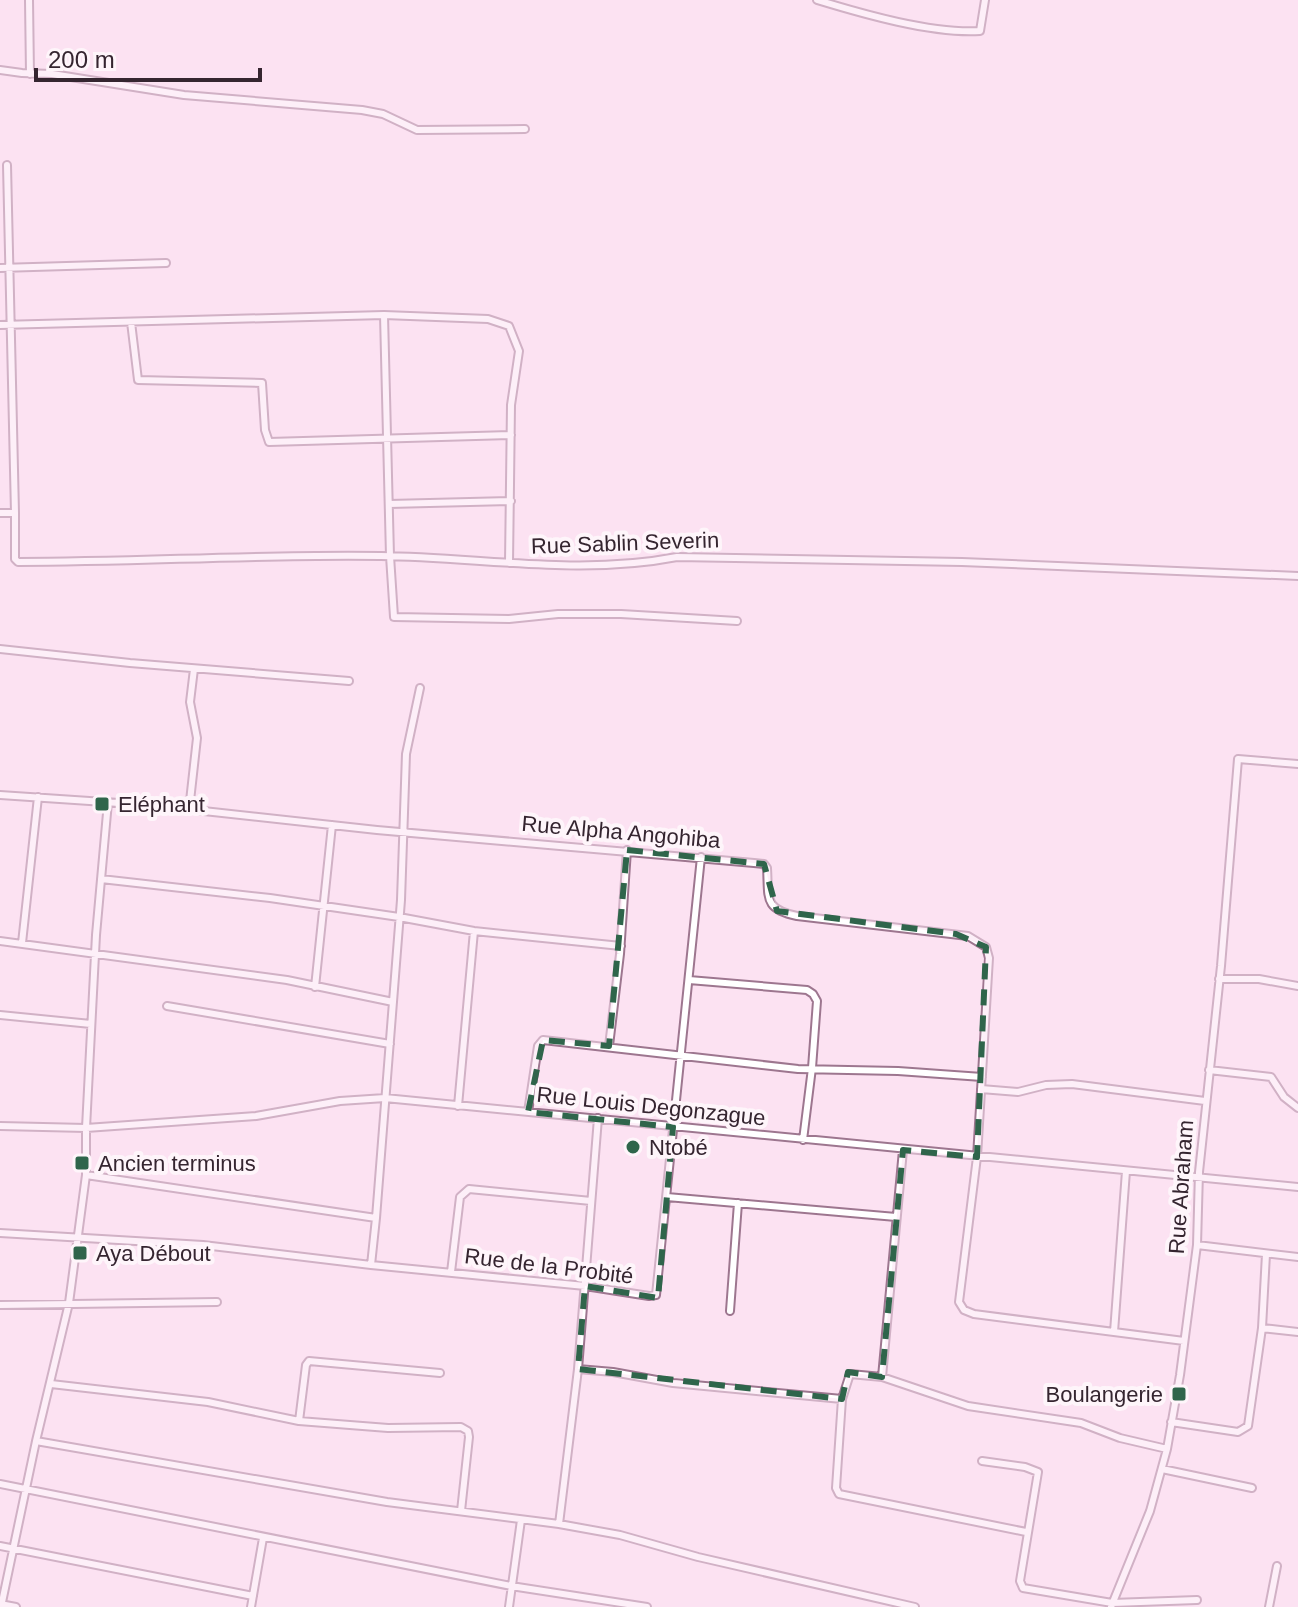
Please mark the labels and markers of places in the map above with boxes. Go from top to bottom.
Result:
place label: Eléphant [118,792,205,817]
marker: Eléphant [93,795,111,813]
place label: Ntobé [649,1135,708,1160]
marker: Ntobé [624,1138,642,1156]
place label: Ancien terminus [98,1151,256,1176]
marker: Ancien terminus [73,1154,91,1172]
place label: Aya Débout [96,1241,211,1266]
marker: Aya Débout [71,1244,89,1262]
place label: Boulangerie [1046,1382,1163,1407]
marker: Boulangerie [1170,1385,1188,1403]

